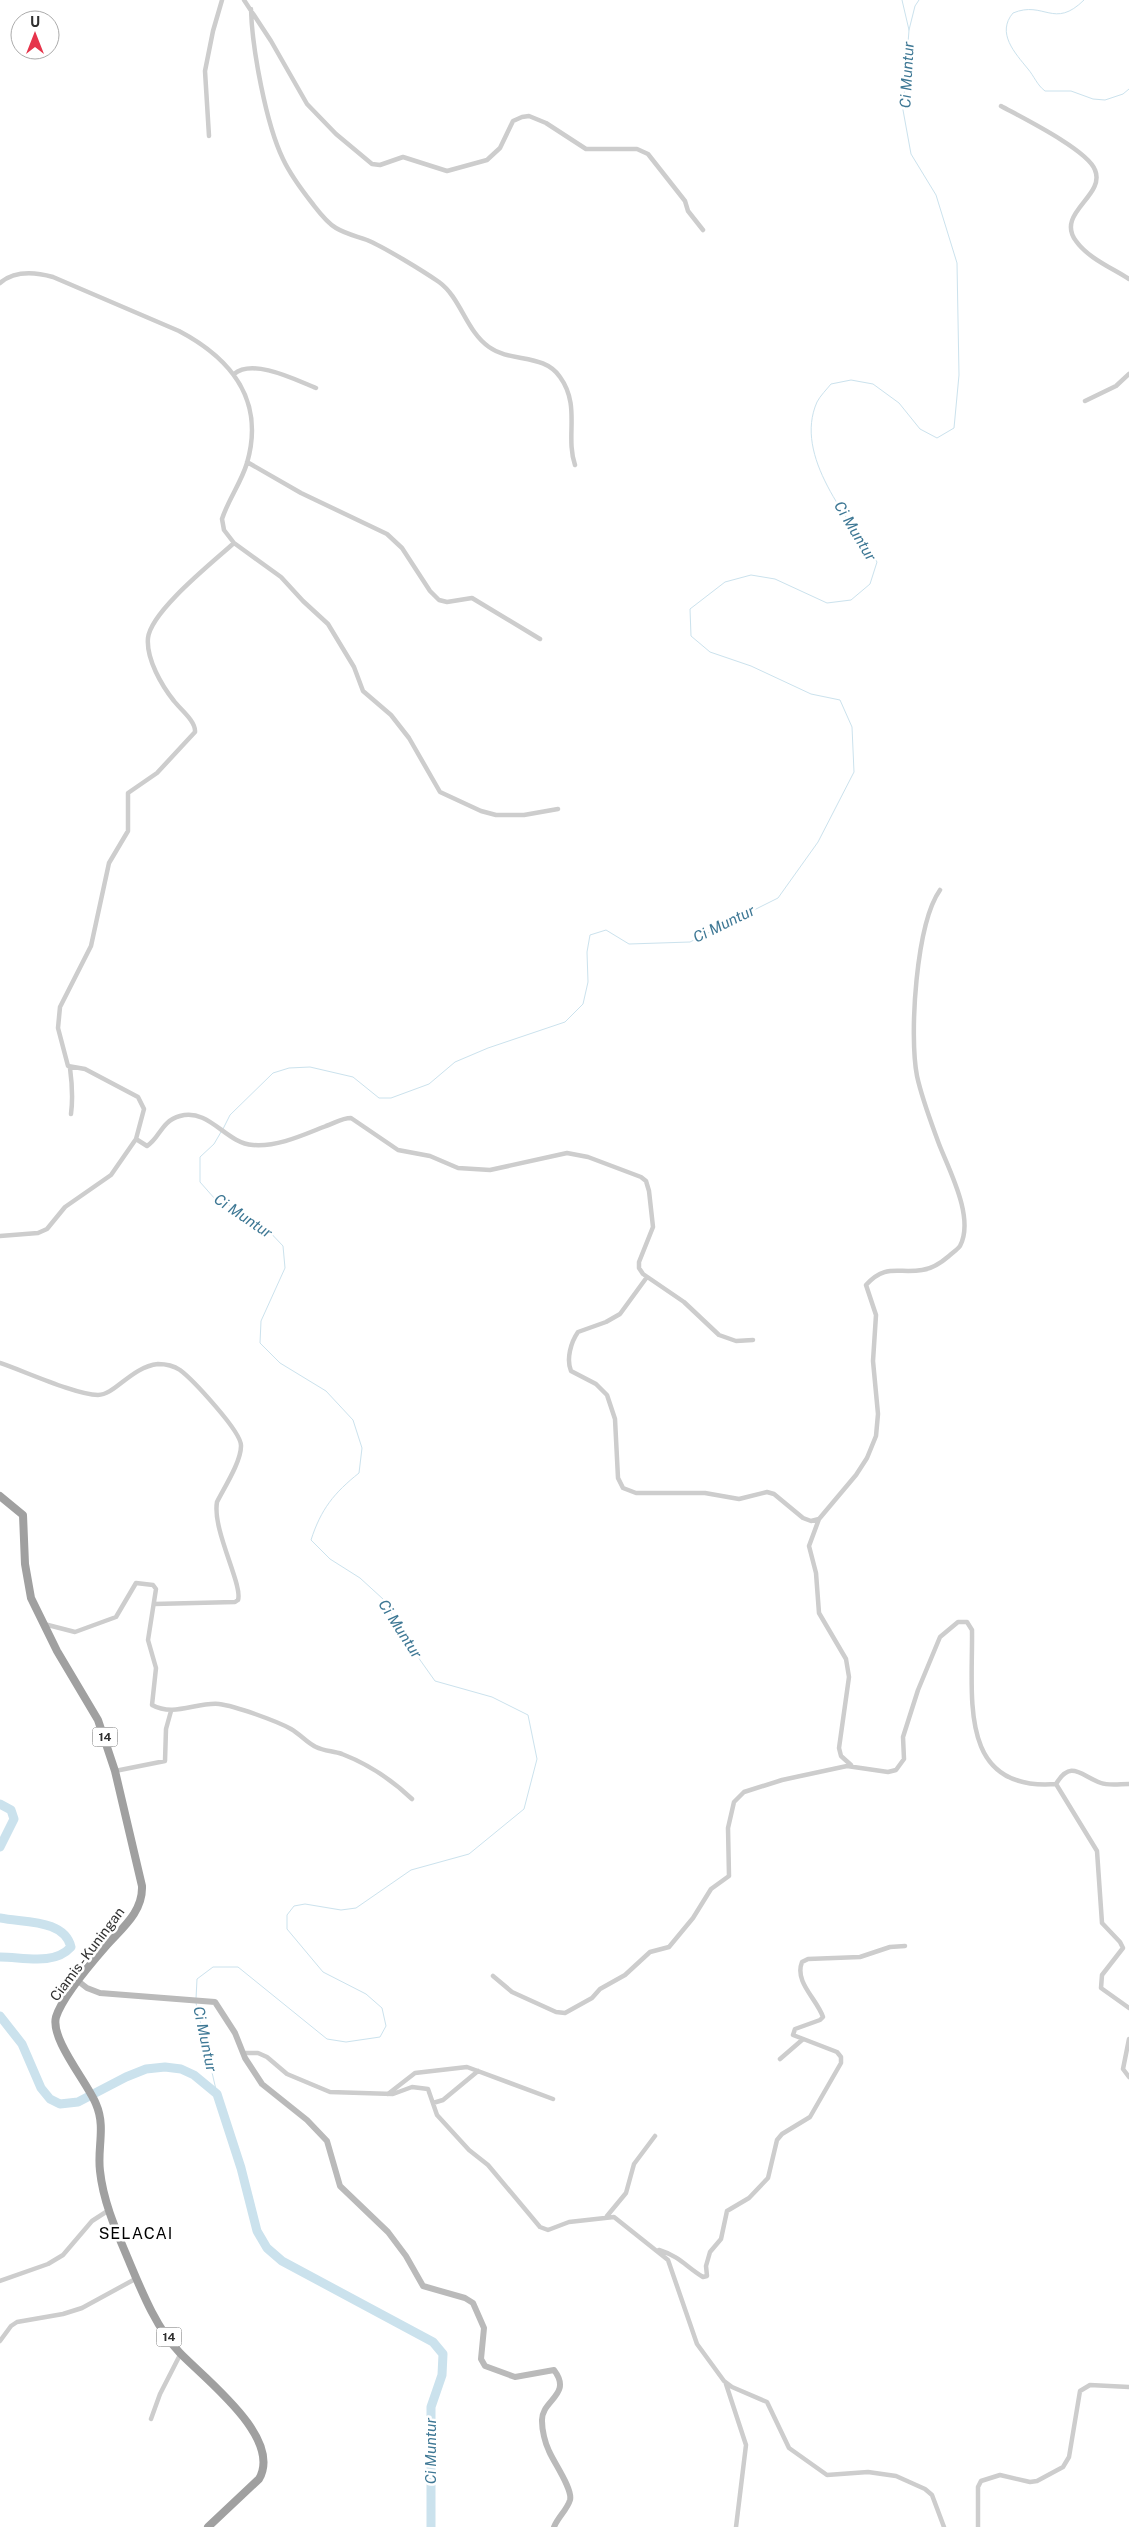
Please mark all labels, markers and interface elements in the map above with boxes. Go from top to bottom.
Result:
north arrow [10,10,60,60]
text: U [30,14,40,30]
water label: Ci Muntur [896,41,917,109]
water label: Ci Muntur [831,498,880,564]
water label: Ci Muntur [690,901,758,946]
water label: Ci Muntur [211,1190,276,1241]
water label: Ci Muntur [375,1596,426,1662]
road number: 14 [92,1728,118,1746]
street label: Ciamis - Kuningan [47,1904,127,2004]
water label: Ci Muntur [190,2005,221,2073]
district label: SELACAI [99,2224,173,2243]
road number: 14 [156,2328,182,2346]
water label: Ci Muntur [422,2417,439,2484]

